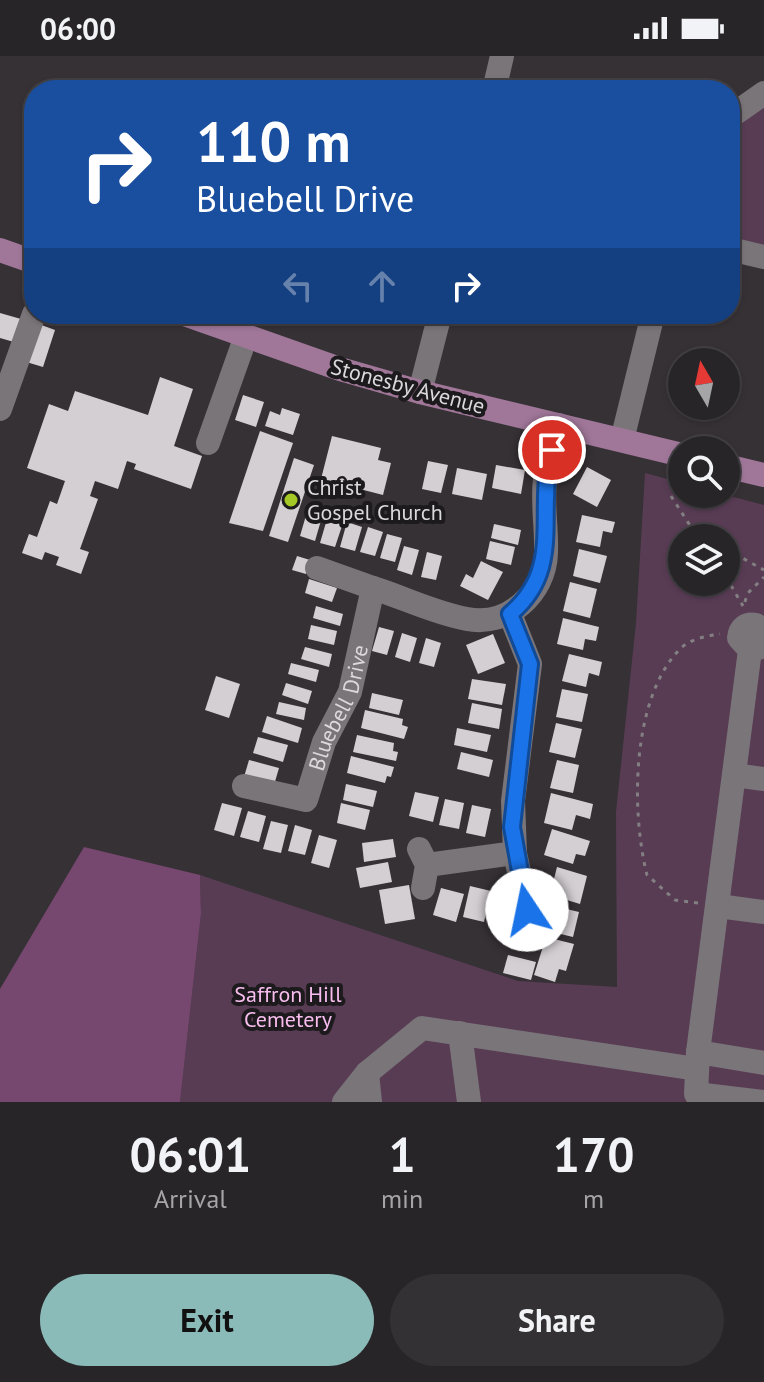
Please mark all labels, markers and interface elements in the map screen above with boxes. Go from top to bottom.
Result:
text: 06:00 [40,9,116,48]
text: 110 m [196,105,351,177]
icon: right [64,112,168,216]
text: Bluebell Drive [196,175,414,222]
icon: left [276,264,320,308]
icon: ahead [360,264,404,308]
icon: right [444,264,488,308]
north arrow [668,348,740,420]
map controls [668,348,740,596]
street label: Stonesby Avenue [328,352,488,420]
pin [518,416,586,484]
icon: arrive [530,428,574,472]
button: search [668,436,740,508]
place label: Christ Gospel Church [307,473,443,526]
marker: Christ Gospel Church [282,491,300,509]
button: layers [668,524,740,596]
street label: Bluebell Drive [302,642,374,774]
position arrow [485,868,569,952]
park label: Saffron Hill Cemetery [234,980,342,1033]
text: 06:01 [130,1123,251,1185]
text: 1 [388,1123,416,1185]
text: 170 [553,1123,634,1185]
text: Arrival [154,1182,227,1215]
text: min [381,1182,423,1215]
text: m [583,1182,604,1215]
button: Exit [40,1274,374,1366]
button: Share [390,1274,724,1366]

